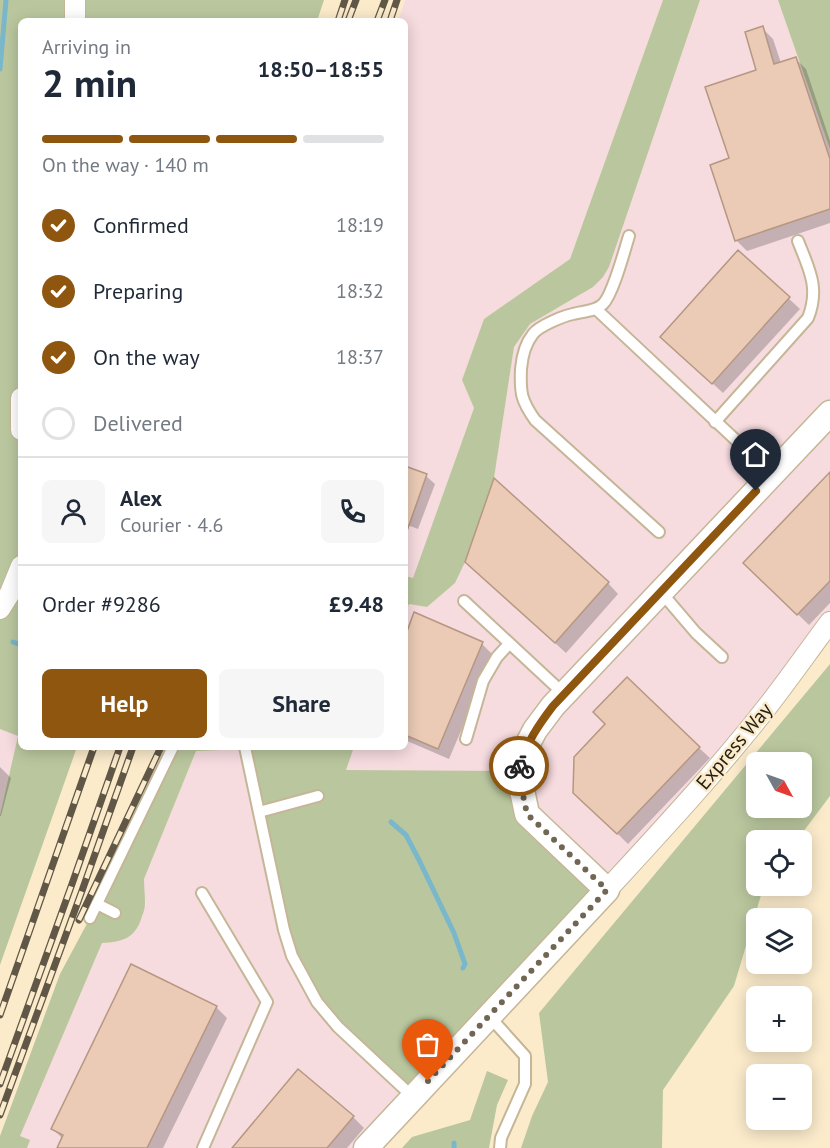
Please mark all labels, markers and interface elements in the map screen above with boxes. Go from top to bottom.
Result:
text: Arriving in [42,34,131,60]
text: 18:50–18:55 [258,55,384,83]
text: 2 min [42,57,137,108]
text: On the way · 140 m [42,152,209,178]
icon: check [42,209,75,242]
text: Confirmed [93,211,189,239]
text: 18:19 [336,212,384,238]
icon: check [42,275,75,308]
text: Preparing [93,277,183,305]
text: 18:32 [336,278,384,304]
icon: check [42,341,75,374]
text: On the way [93,343,200,371]
text: 18:37 [336,344,384,370]
text: Delivered [93,409,183,437]
pin [730,429,781,491]
icon: home [739,438,772,471]
button: person [42,480,105,543]
button: phone [321,480,384,543]
text: Alex [120,484,162,512]
text: Courier · 4.6 [120,512,223,538]
text: Order #9286 [42,590,161,618]
text: £9.48 [329,590,384,618]
button: Help [42,669,207,738]
button: Share [219,669,384,738]
street label: Express Way [690,697,778,795]
courier [489,736,549,796]
icon: bike [503,750,536,783]
north arrow [746,752,812,818]
map controls [746,752,812,1130]
button: locate [746,830,812,896]
button: layers [746,908,812,974]
button: + [746,986,812,1052]
pin [402,1019,453,1081]
icon: bag [411,1028,444,1061]
button: − [746,1064,812,1130]

